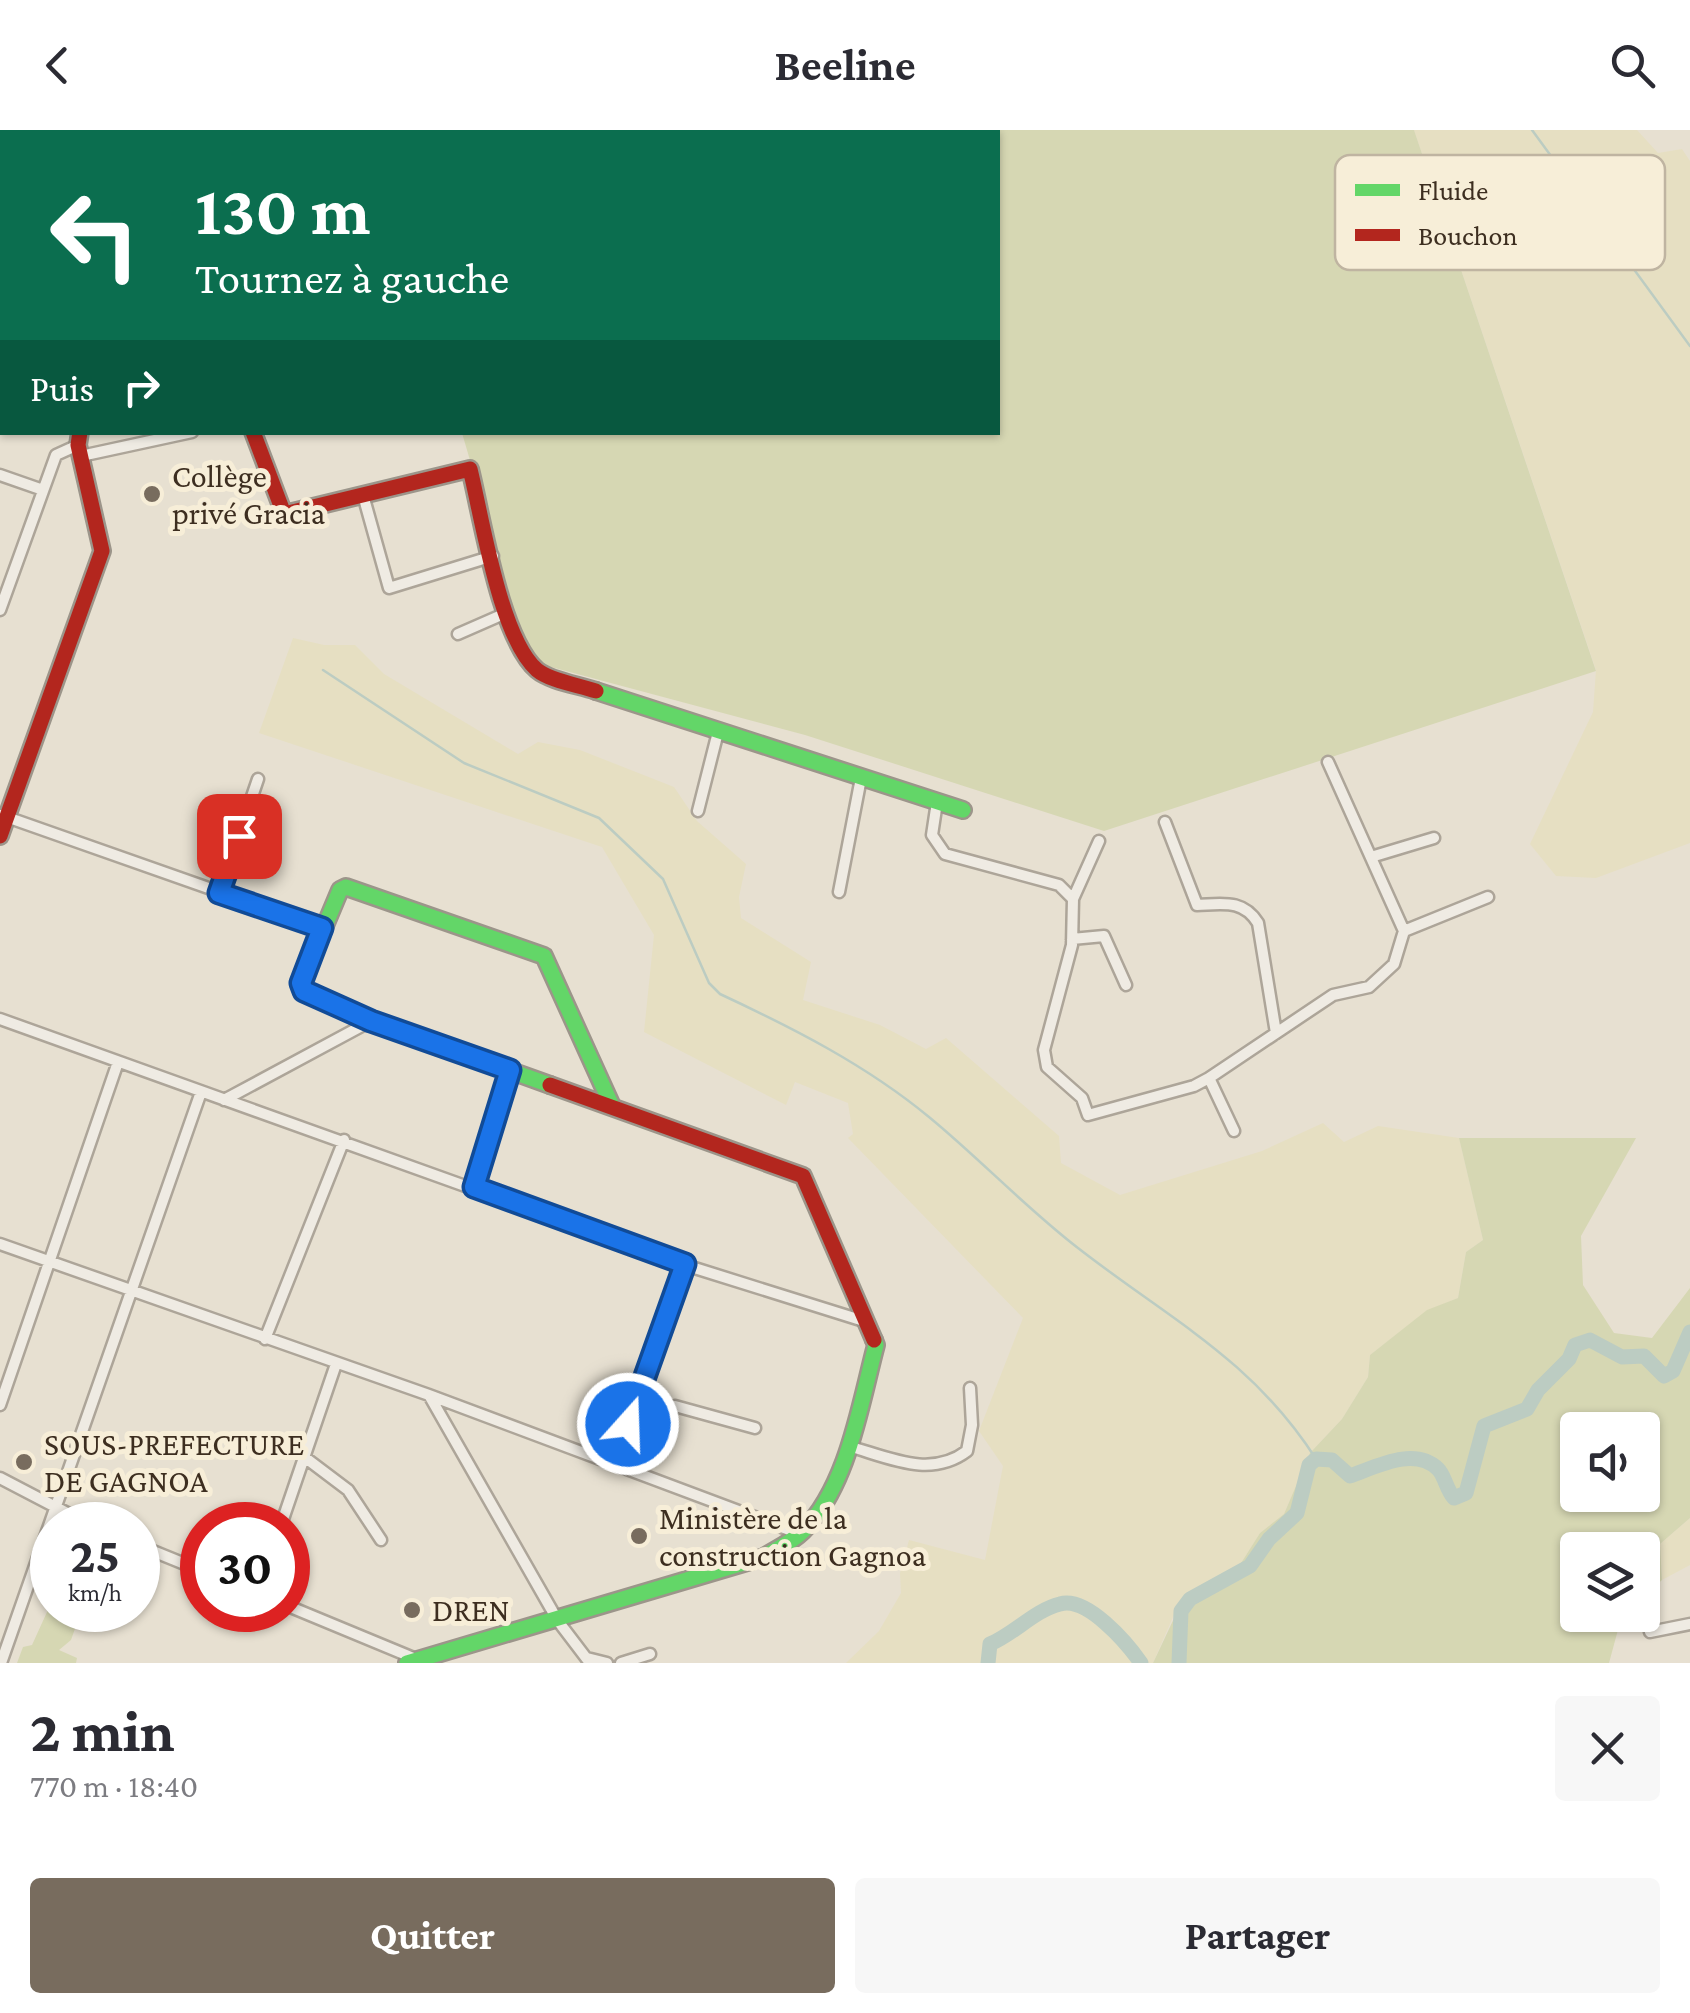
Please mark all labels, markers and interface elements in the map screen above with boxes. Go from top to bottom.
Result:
icon: back [30,38,85,93]
icon: search [1605,38,1660,93]
text: Beeline [774,40,916,90]
legend [1335,155,1665,270]
icon: left [30,170,160,300]
text: 130 m [195,171,371,249]
text: Fluide [1418,175,1488,206]
text: Bouchon [1418,220,1518,251]
text: Tournez à gauche [195,253,509,303]
icon: right [114,360,169,415]
text: Puis [30,367,94,409]
place label: Collège privé Gracia [172,458,326,531]
marker: Collège privé Gracia [141,483,163,505]
pin [197,794,282,879]
icon: arrive [212,809,267,864]
position arrow [576,1372,680,1476]
map controls [1560,1412,1660,1632]
button: sound [1560,1412,1660,1512]
place label: SOUS-PREFECTURE DE GAGNOA [44,1426,304,1499]
marker: SOUS-PREFECTURE DE GAGNOA [13,1451,35,1473]
place label: Ministère de la construction Gagnoa [659,1500,927,1573]
speed limit sign: 30 [180,1502,310,1632]
marker: Ministère de la construction Gagnoa [628,1525,650,1547]
text: 25 [70,1527,120,1583]
button: layers [1560,1532,1660,1632]
text: km/h [68,1579,122,1606]
place label: DREN [432,1592,509,1628]
marker: DREN [401,1599,423,1621]
button: close [1555,1696,1660,1801]
text: 2 min [30,1697,175,1764]
text: 770 m · 18:40 [30,1768,198,1804]
button: Quitter [30,1878,835,1993]
button: Partager [855,1878,1660,1993]

